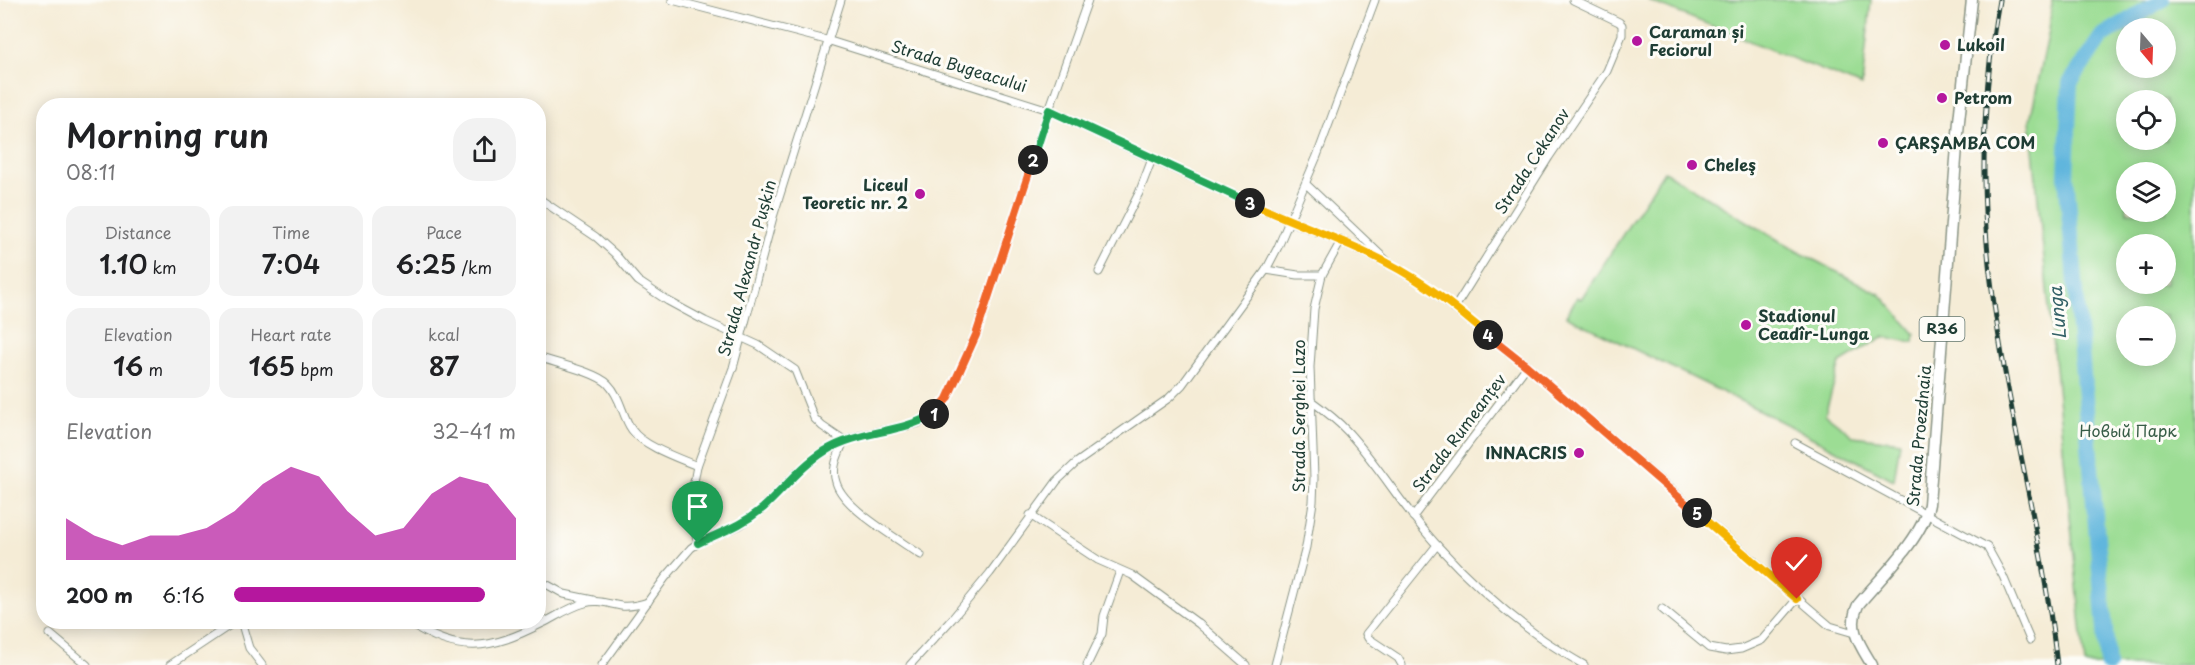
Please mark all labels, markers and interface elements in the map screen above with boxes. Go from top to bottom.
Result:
north arrow [2116,18,2176,78]
map controls [2116,18,2176,366]
place label: Caraman și Feciorul [1649,19,1744,61]
place label: Lukoil [1957,32,2005,56]
street label: Strada Bugeacului [889,33,1030,97]
marker: Caraman și Feciorul [1630,34,1644,48]
marker: Lukoil [1938,38,1952,52]
place label: Petrom [1954,85,2012,109]
button: locate [2116,90,2176,150]
marker: Petrom [1935,91,1949,105]
street label: Strada Cekanov [1488,103,1574,218]
text: Morning run [66,109,269,159]
button: share [453,118,516,181]
place label: ÇARŞAMBA COM [1895,130,2035,154]
marker: ÇARŞAMBA COM [1876,136,1890,150]
pin: 2 [1018,145,1048,175]
text: 2 [1027,148,1039,172]
place label: Cheleş [1704,152,1756,176]
text: 08:11 [66,157,116,187]
marker: Cheleş [1685,158,1699,172]
button: layers [2116,162,2176,222]
place label: Liceul Teoretic nr. 2 [802,172,908,214]
street label: Strada Alexandr Pușkin [711,177,781,359]
marker: Liceul Teoretic nr. 2 [913,187,927,201]
pin: 3 [1235,188,1265,218]
text: 3 [1245,191,1255,215]
text: Distance [104,220,172,244]
text: Time [272,220,310,244]
text: Pace [426,220,462,244]
button: + [2116,234,2176,294]
text: 1.10 [99,244,147,283]
text: 7:04 [262,244,320,283]
text: 6:25 [396,244,456,283]
text: km [147,255,177,279]
text: /km [456,255,492,279]
water label: Lunga [2041,285,2072,341]
place label: Stadionul Ceadîr-Lunga [1758,303,1869,345]
button: − [2116,306,2176,366]
road number: R36 [1920,317,1964,341]
marker: Stadionul Ceadîr-Lunga [1739,318,1753,332]
pin: 4 [1473,320,1503,350]
text: Elevation [103,322,173,346]
text: Heart rate [251,322,331,346]
text: kcal [428,322,460,346]
text: 4 [1483,323,1493,347]
street label: Strada Serghei Lazo [1286,339,1310,493]
text: 16 [113,346,143,385]
text: 165 [248,346,295,385]
text: 87 [429,346,459,385]
text: m [143,357,163,381]
text: bpm [295,357,334,381]
street label: Strada Proezdnaia [1900,364,1936,508]
street label: Strada Rumeanțev [1406,368,1511,497]
pin: 1 [919,399,949,429]
text: 1 [930,402,938,426]
text: Elevation [66,416,152,446]
text: 32–41 m [432,416,516,446]
park label: Новый Парк [2079,418,2177,442]
place label: INNACRIS [1485,440,1567,464]
marker: INNACRIS [1572,446,1586,460]
pin [672,481,723,543]
icon: arrive [681,490,714,523]
pin: 5 [1682,498,1712,528]
text: 5 [1692,501,1702,525]
pin [1771,537,1822,599]
icon: check [1780,546,1813,579]
text: 200 m [66,580,133,610]
text: 6:16 [162,580,205,610]

